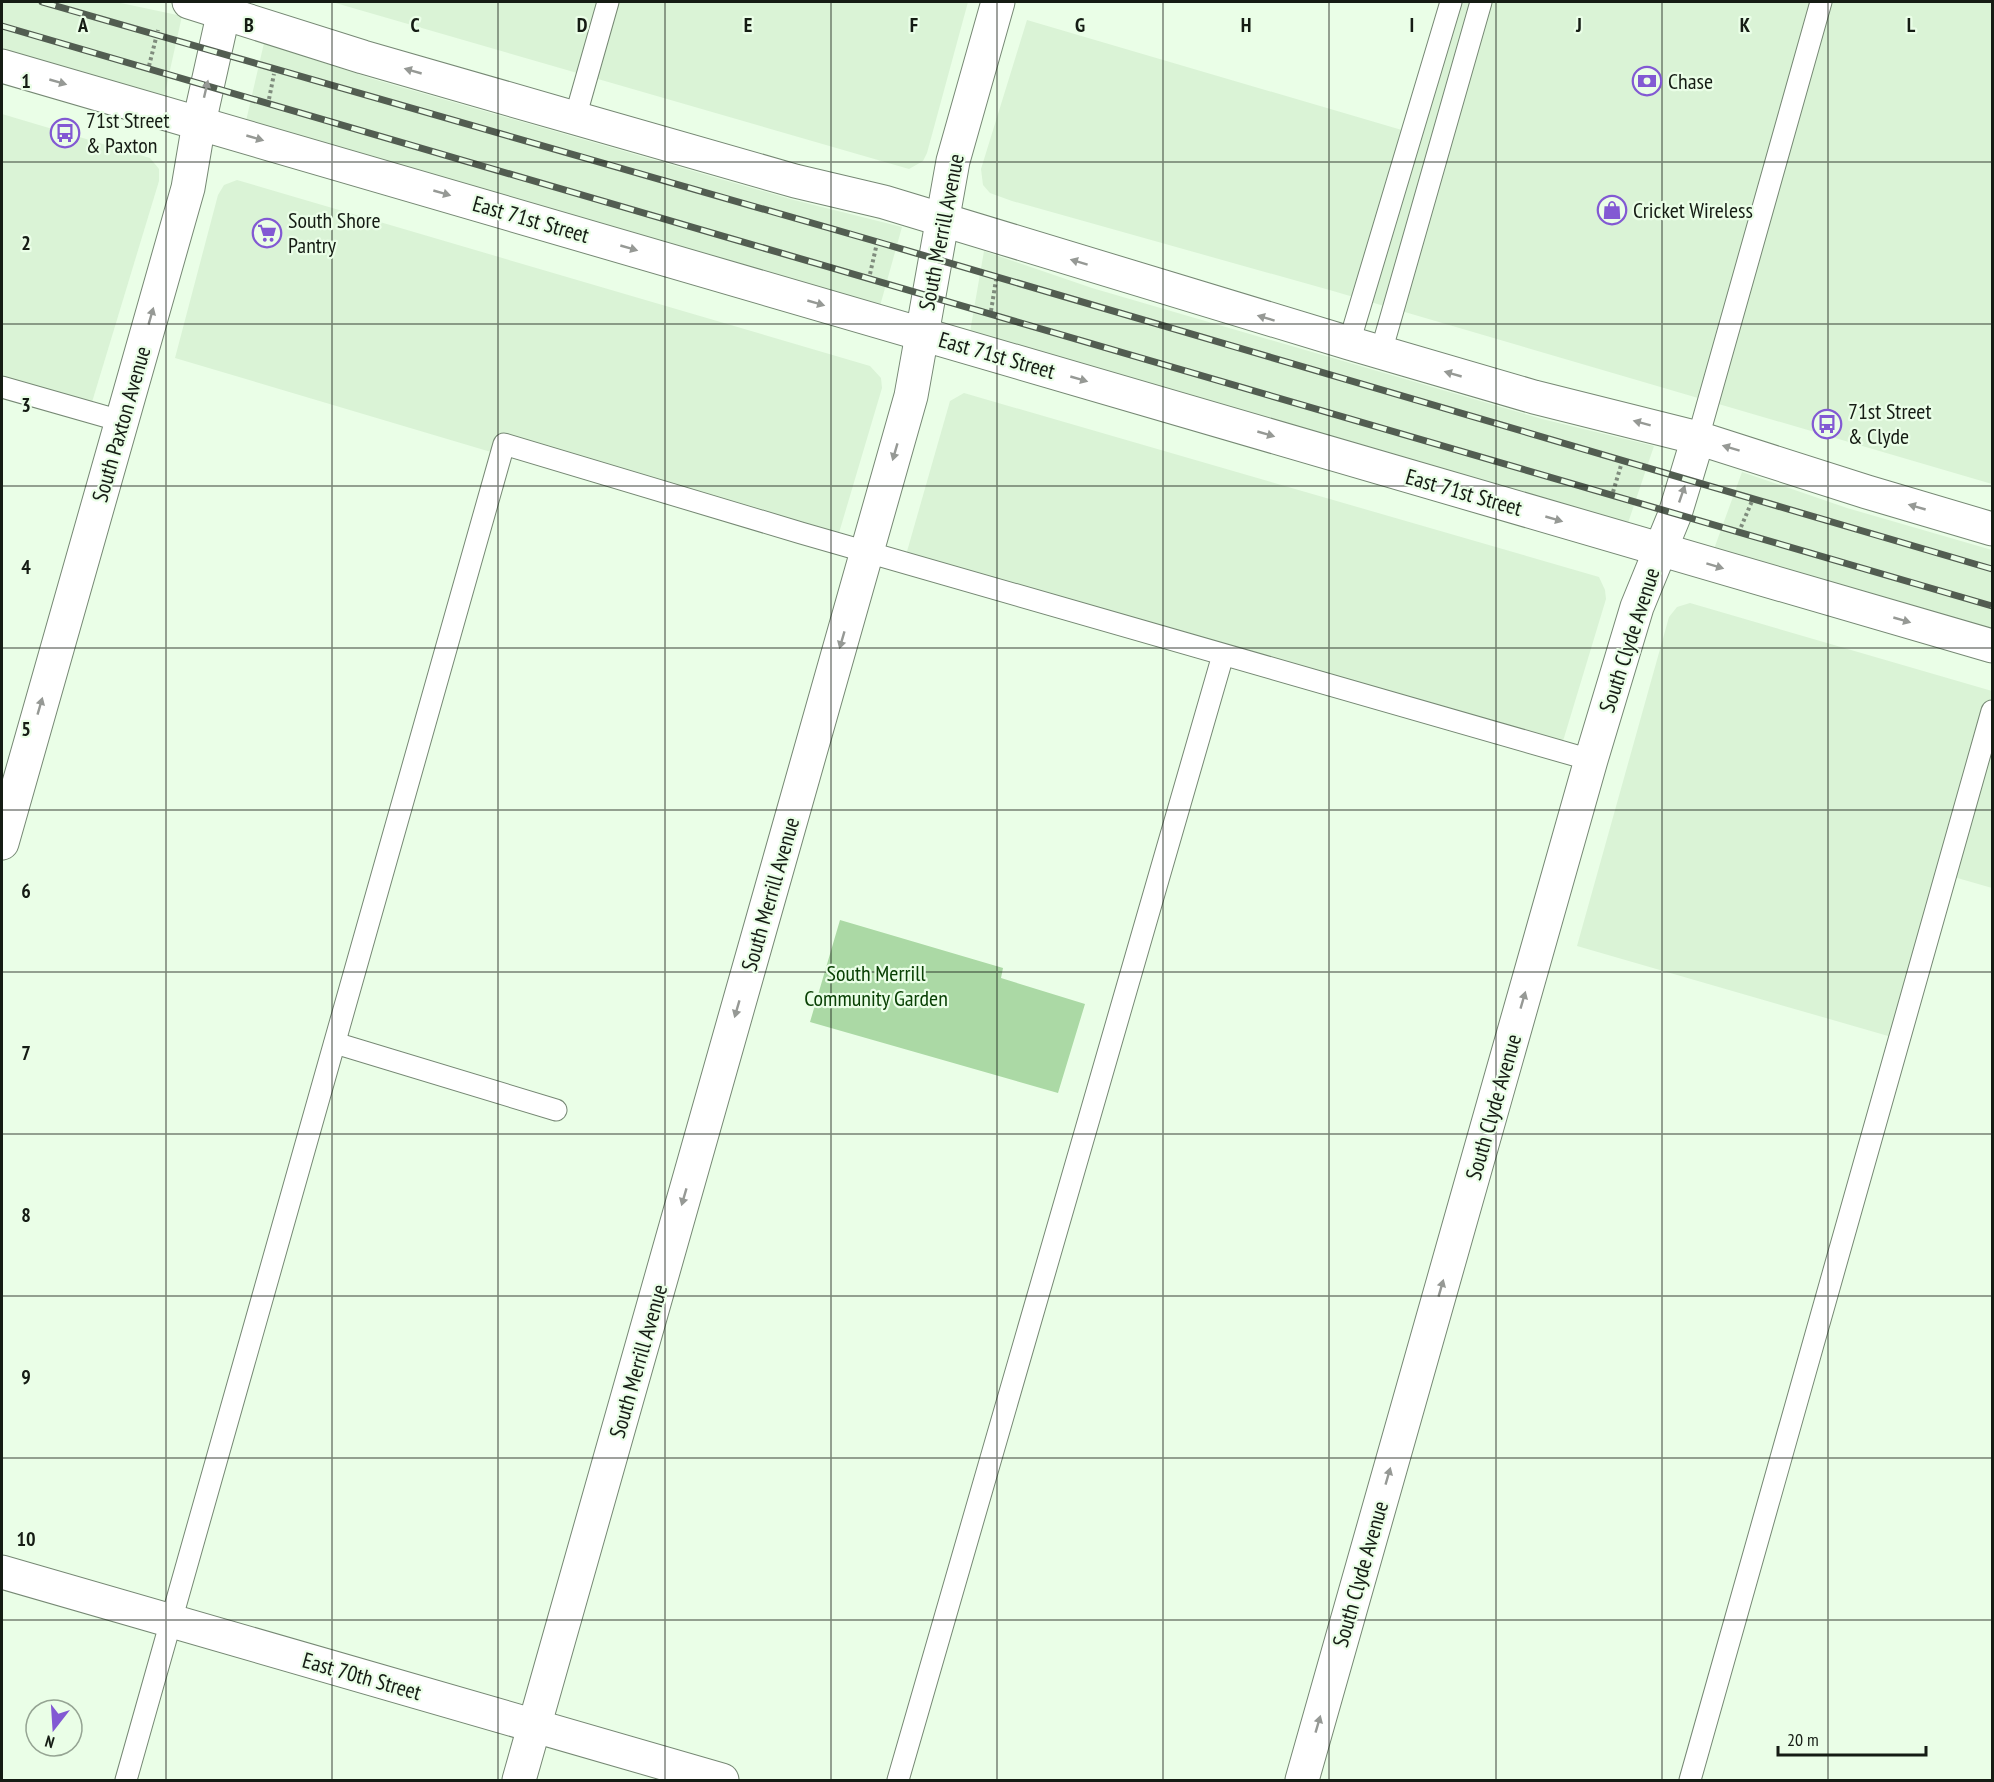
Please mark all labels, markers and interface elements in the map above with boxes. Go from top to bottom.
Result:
text: A [77,12,89,38]
text: B [244,12,254,38]
text: C [410,12,420,38]
text: D [577,12,588,38]
text: E [744,12,752,38]
text: F [910,12,918,38]
text: G [1075,12,1085,38]
text: H [1241,12,1251,38]
text: I [1410,12,1414,38]
text: J [1575,12,1582,38]
text: K [1740,12,1751,38]
text: L [1907,12,1916,38]
bank icon: Chase [1631,65,1663,97]
one-way arrow [404,66,422,75]
place label: Chase [1668,67,1713,95]
text: 1 [21,68,31,94]
one-way arrow [49,78,67,87]
one-way arrow [202,79,211,98]
place label: 71st Street & Paxton [86,106,170,159]
bus stop icon: 71st Street & Paxton [49,117,81,149]
one-way arrow [246,134,264,143]
street label: South Merrill Avenue [912,151,970,313]
one-way arrow [433,189,451,198]
street label: East 71st Street [470,189,592,249]
shop icon: Cricket Wireless [1596,194,1628,226]
place label: Cricket Wireless [1633,196,1753,224]
place label: South Shore Pantry [288,206,381,259]
supermarket icon: South Shore Pantry [251,217,283,249]
text: 2 [21,230,31,256]
one-way arrow [620,244,638,253]
one-way arrow [1070,257,1088,266]
one-way arrow [807,299,825,308]
one-way arrow [147,307,156,325]
one-way arrow [1257,313,1275,322]
street label: East 71st Street [936,325,1058,385]
street label: South Paxton Avenue [85,343,157,505]
one-way arrow [1444,369,1462,378]
one-way arrow [1070,375,1088,384]
text: 3 [21,392,31,418]
place label: 71st Street & Clyde [1848,397,1932,450]
bus stop icon: 71st Street & Clyde [1811,408,1843,440]
one-way arrow [1632,418,1651,428]
one-way arrow [1257,430,1275,439]
one-way arrow [890,443,899,461]
one-way arrow [1722,443,1740,452]
street label: East 71st Street [1403,462,1525,522]
one-way arrow [1677,485,1687,503]
one-way arrow [1908,502,1926,511]
one-way arrow [1545,515,1563,524]
text: 4 [21,554,31,580]
one-way arrow [1706,562,1724,571]
street label: South Clyde Avenue [1592,564,1666,716]
one-way arrow [1893,616,1911,626]
one-way arrow [837,631,846,649]
one-way arrow [36,697,46,715]
text: 5 [21,716,31,742]
street label: South Merrill Avenue [735,814,805,974]
text: 6 [21,878,31,904]
park label: South Merrill Community Garden [804,959,948,1012]
one-way arrow [1519,991,1528,1009]
one-way arrow [732,1000,742,1018]
street label: South Clyde Avenue [1459,1031,1527,1183]
text: 7 [21,1040,31,1066]
one-way arrow [679,1188,689,1206]
text: 8 [21,1202,31,1228]
one-way arrow [1437,1279,1446,1297]
street label: South Merrill Avenue [603,1281,673,1441]
text: 9 [21,1364,31,1390]
one-way arrow [1384,1467,1393,1485]
street label: South Clyde Avenue [1326,1498,1394,1650]
text: 10 [16,1526,36,1552]
street label: East 70th Street [299,1646,425,1706]
north arrow [24,1698,84,1758]
one-way arrow [1314,1715,1323,1733]
scale bar [1778,1719,1926,1757]
text: 20 m [1787,1728,1819,1751]
text: N [43,1732,57,1753]

